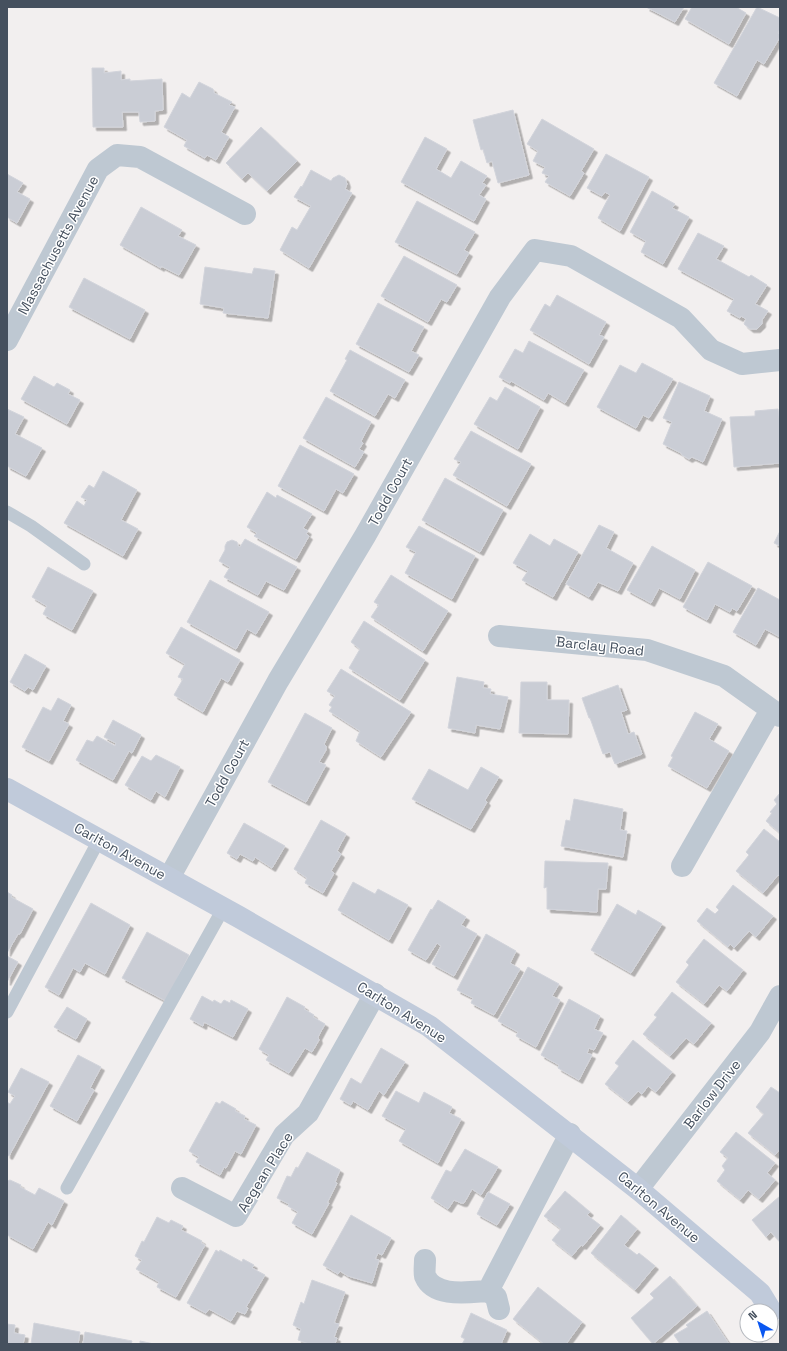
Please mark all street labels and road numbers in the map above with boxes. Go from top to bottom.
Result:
street label: Massachusetts Avenue [14,172,102,318]
street label: Todd Court [364,455,416,529]
street label: Barclay Road [555,632,645,660]
street label: Todd Court [201,736,253,810]
street label: Carlton Avenue [71,818,169,884]
street label: Carlton Avenue [354,977,450,1047]
street label: Barlow Drive [679,1056,745,1132]
street label: Aegean Place [233,1129,297,1215]
street label: Carlton Avenue [614,1167,704,1247]

